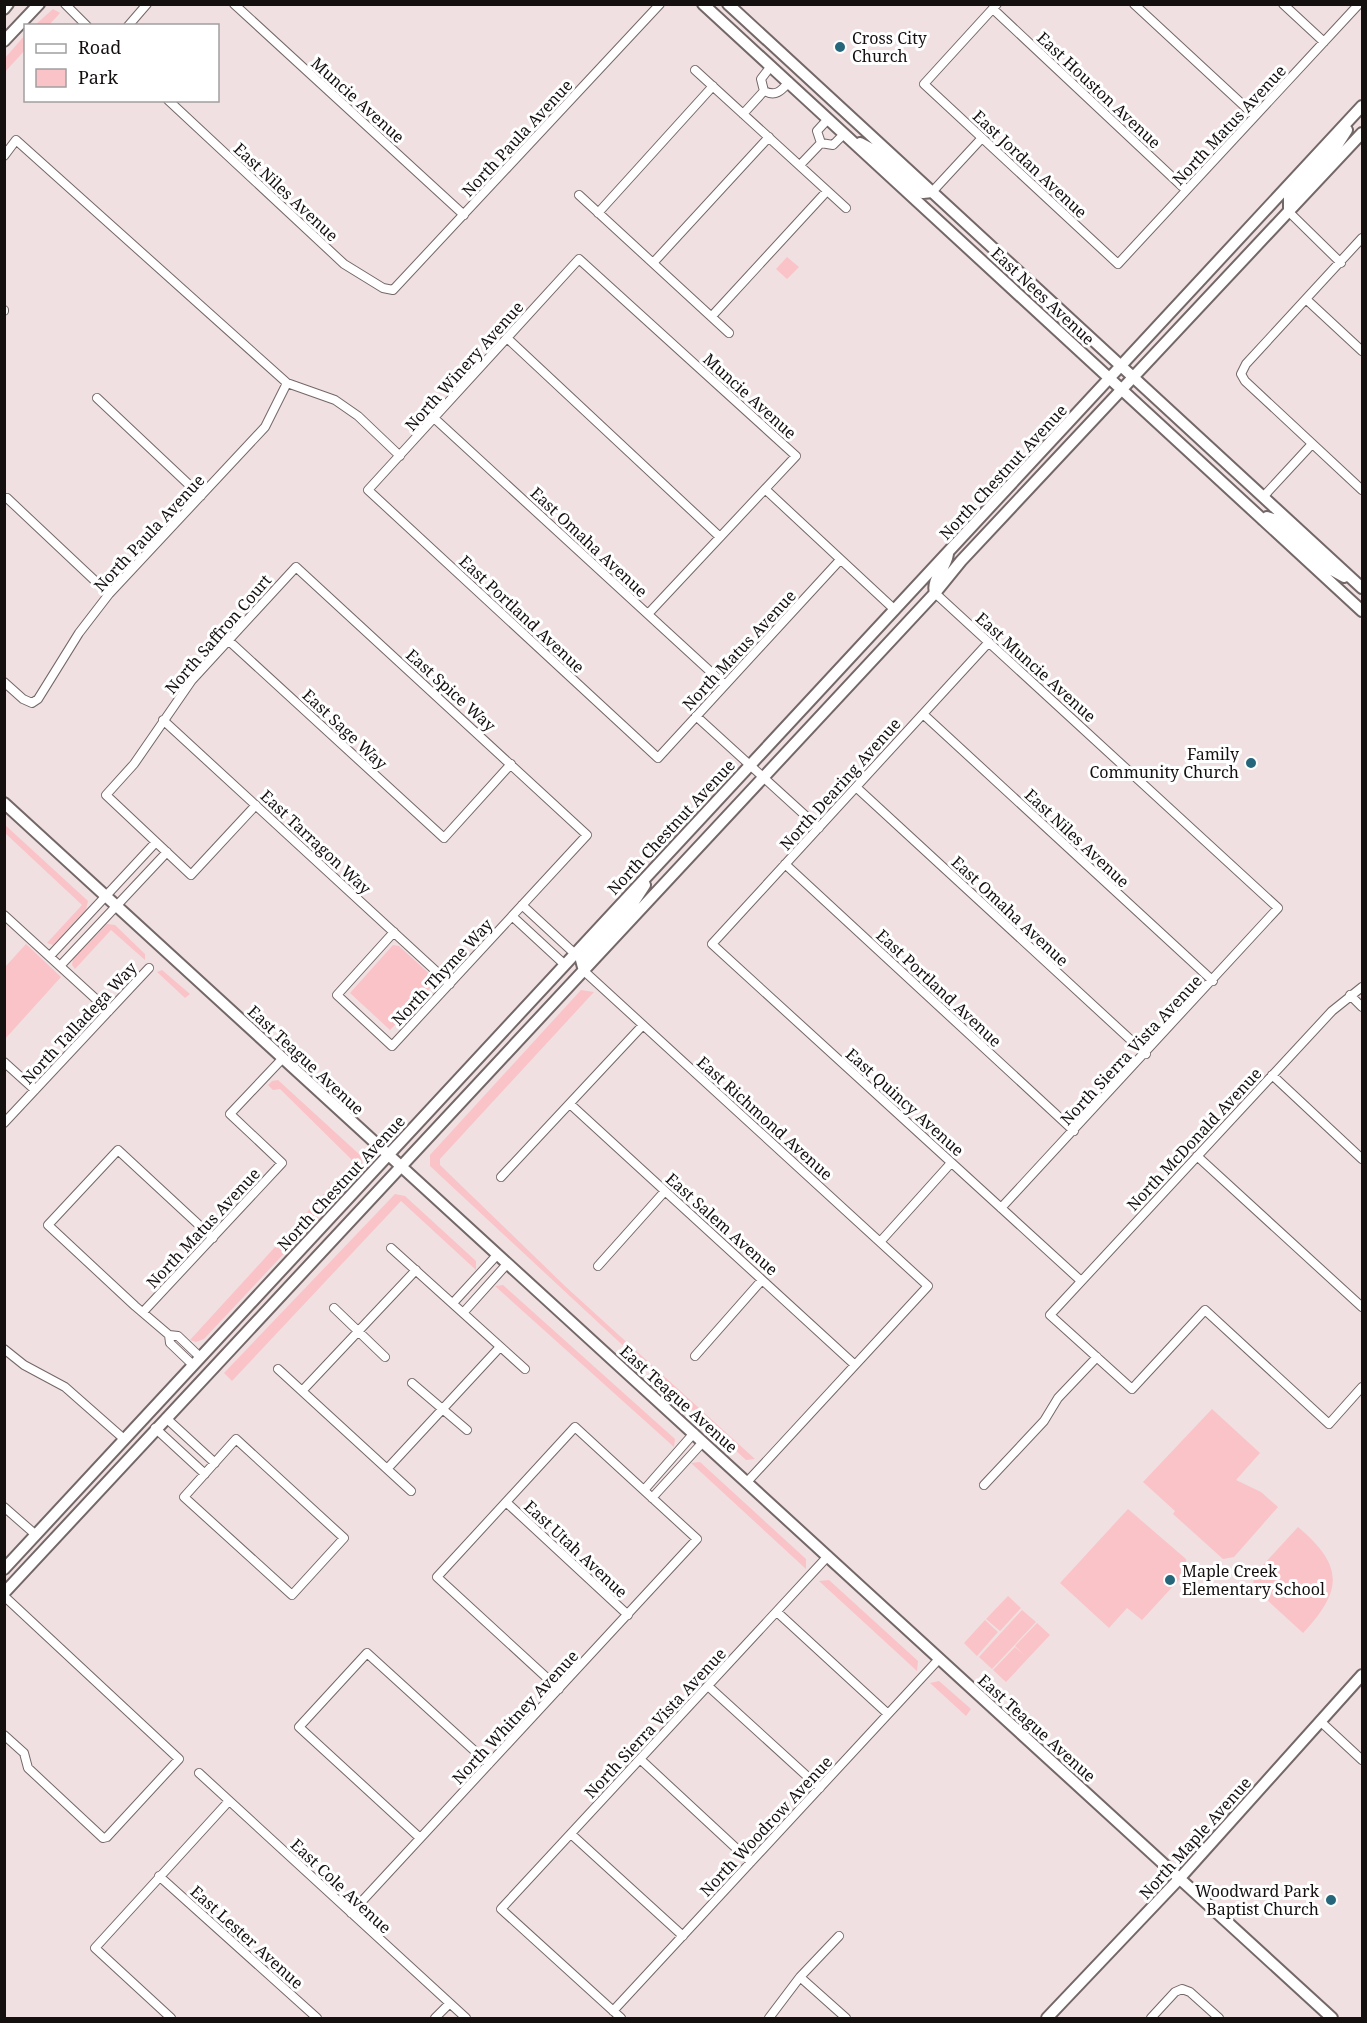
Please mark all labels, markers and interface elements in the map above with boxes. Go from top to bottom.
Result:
legend [24,24,219,102]
place label: Cross City Church [852,27,928,67]
street label: East Houston Avenue [1032,27,1166,153]
text: Road [78,35,121,59]
marker: Cross City Church [833,40,847,54]
street label: Muncie Avenue [307,52,409,148]
street label: North Matus Avenue [1167,60,1291,190]
text: Park [78,65,118,89]
street label: North Paula Avenue [457,75,577,201]
street label: East Jordan Avenue [968,105,1092,223]
street label: East Niles Avenue [229,138,343,246]
street label: East Nees Avenue [987,242,1099,350]
street label: North Winery Avenue [400,296,528,436]
street label: Muncie Avenue [699,348,801,444]
street label: North Chestnut Avenue [934,399,1072,545]
street label: North Paula Avenue [89,470,209,596]
street label: East Omaha Avenue [526,482,652,602]
street label: East Portland Avenue [455,550,589,678]
street label: North Saffron Court [160,569,276,698]
street label: North Matus Avenue [677,585,801,715]
street label: East Muncie Avenue [971,607,1101,727]
street label: East Spice Way [401,644,501,737]
street label: East Sage Way [298,684,393,775]
street label: North Dearing Avenue [775,713,905,855]
place label: Family Community Church [1090,743,1240,783]
street label: North Chestnut Avenue [602,754,740,900]
marker: Family Community Church [1244,756,1258,770]
street label: East Niles Avenue [1020,784,1134,892]
street label: East Tarragon Way [256,785,377,900]
street label: East Omaha Avenue [947,851,1073,971]
street label: North Thyme Way [387,913,498,1030]
street label: East Portland Avenue [872,924,1006,1052]
street label: North Talladega Way [16,956,142,1089]
street label: North Sierra Vista Avenue [1055,970,1207,1130]
street label: East Teague Avenue [243,1000,369,1120]
street label: East Quincy Avenue [841,1043,969,1161]
street label: East Richmond Avenue [692,1051,838,1185]
street label: North McDonald Avenue [1122,1063,1266,1215]
street label: North Chestnut Avenue [272,1110,410,1256]
street label: North Matus Avenue [141,1163,265,1293]
street label: East Salem Avenue [661,1168,783,1280]
street label: East Teague Avenue [615,1340,743,1458]
street label: East Utah Avenue [520,1495,632,1603]
place label: Maple Creek Elementary School [1182,1560,1325,1600]
marker: Maple Creek Elementary School [1163,1573,1177,1587]
street label: North Sierra Vista Avenue [579,1643,731,1803]
street label: North Whitney Avenue [447,1645,583,1789]
street label: East Teague Avenue [973,1669,1101,1787]
street label: North Woodrow Avenue [695,1751,837,1901]
street label: North Maple Avenue [1134,1772,1256,1904]
street label: East Cole Avenue [286,1834,396,1938]
street label: East Lester Avenue [186,1880,308,1994]
place label: Woodward Park Baptist Church [1195,1880,1320,1920]
marker: Woodward Park Baptist Church [1324,1893,1338,1907]

